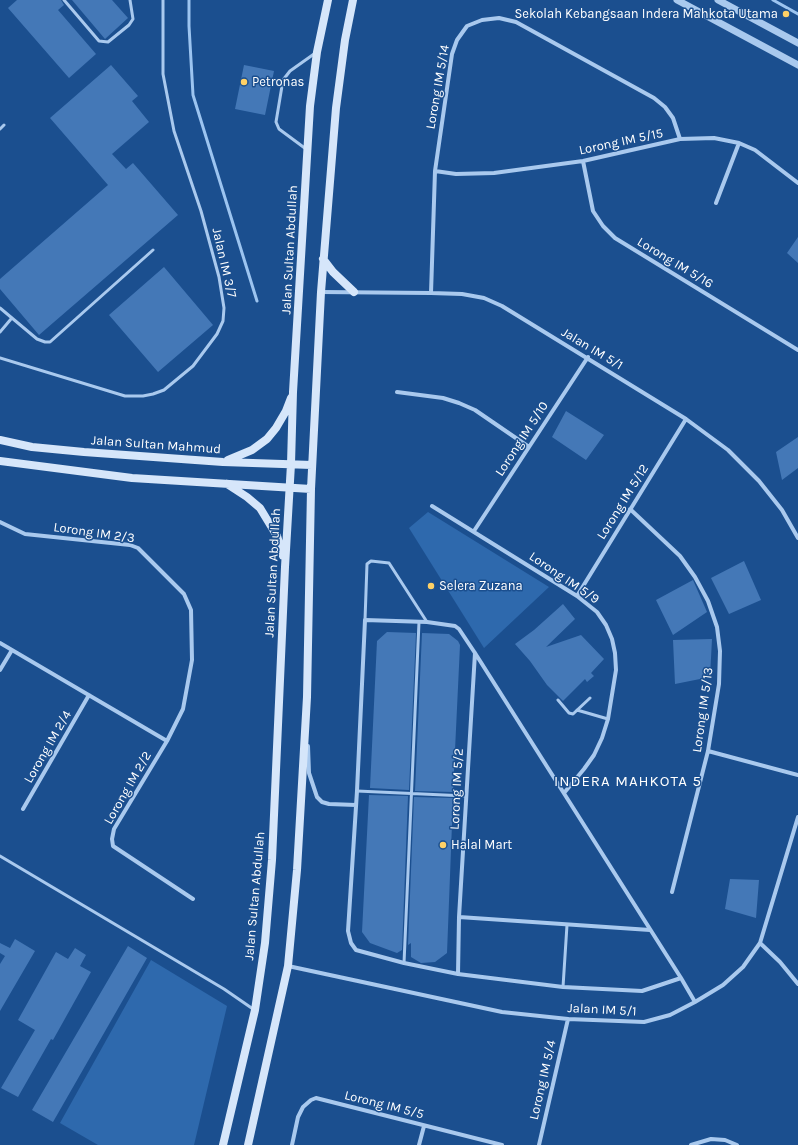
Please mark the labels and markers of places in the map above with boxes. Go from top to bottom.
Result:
place label: Sekolah Kebangsaan Indera Mahkota Utama [514,6,778,22]
marker: Sekolah Kebangsaan Indera Mahkota Utama [781,9,791,19]
place label: Petronas [252,74,304,90]
marker: Petronas [239,77,249,87]
place label: Selera Zuzana [439,578,523,594]
marker: Selera Zuzana [426,581,436,591]
place label: Halal Mart [451,837,512,853]
marker: Halal Mart [438,840,448,850]

